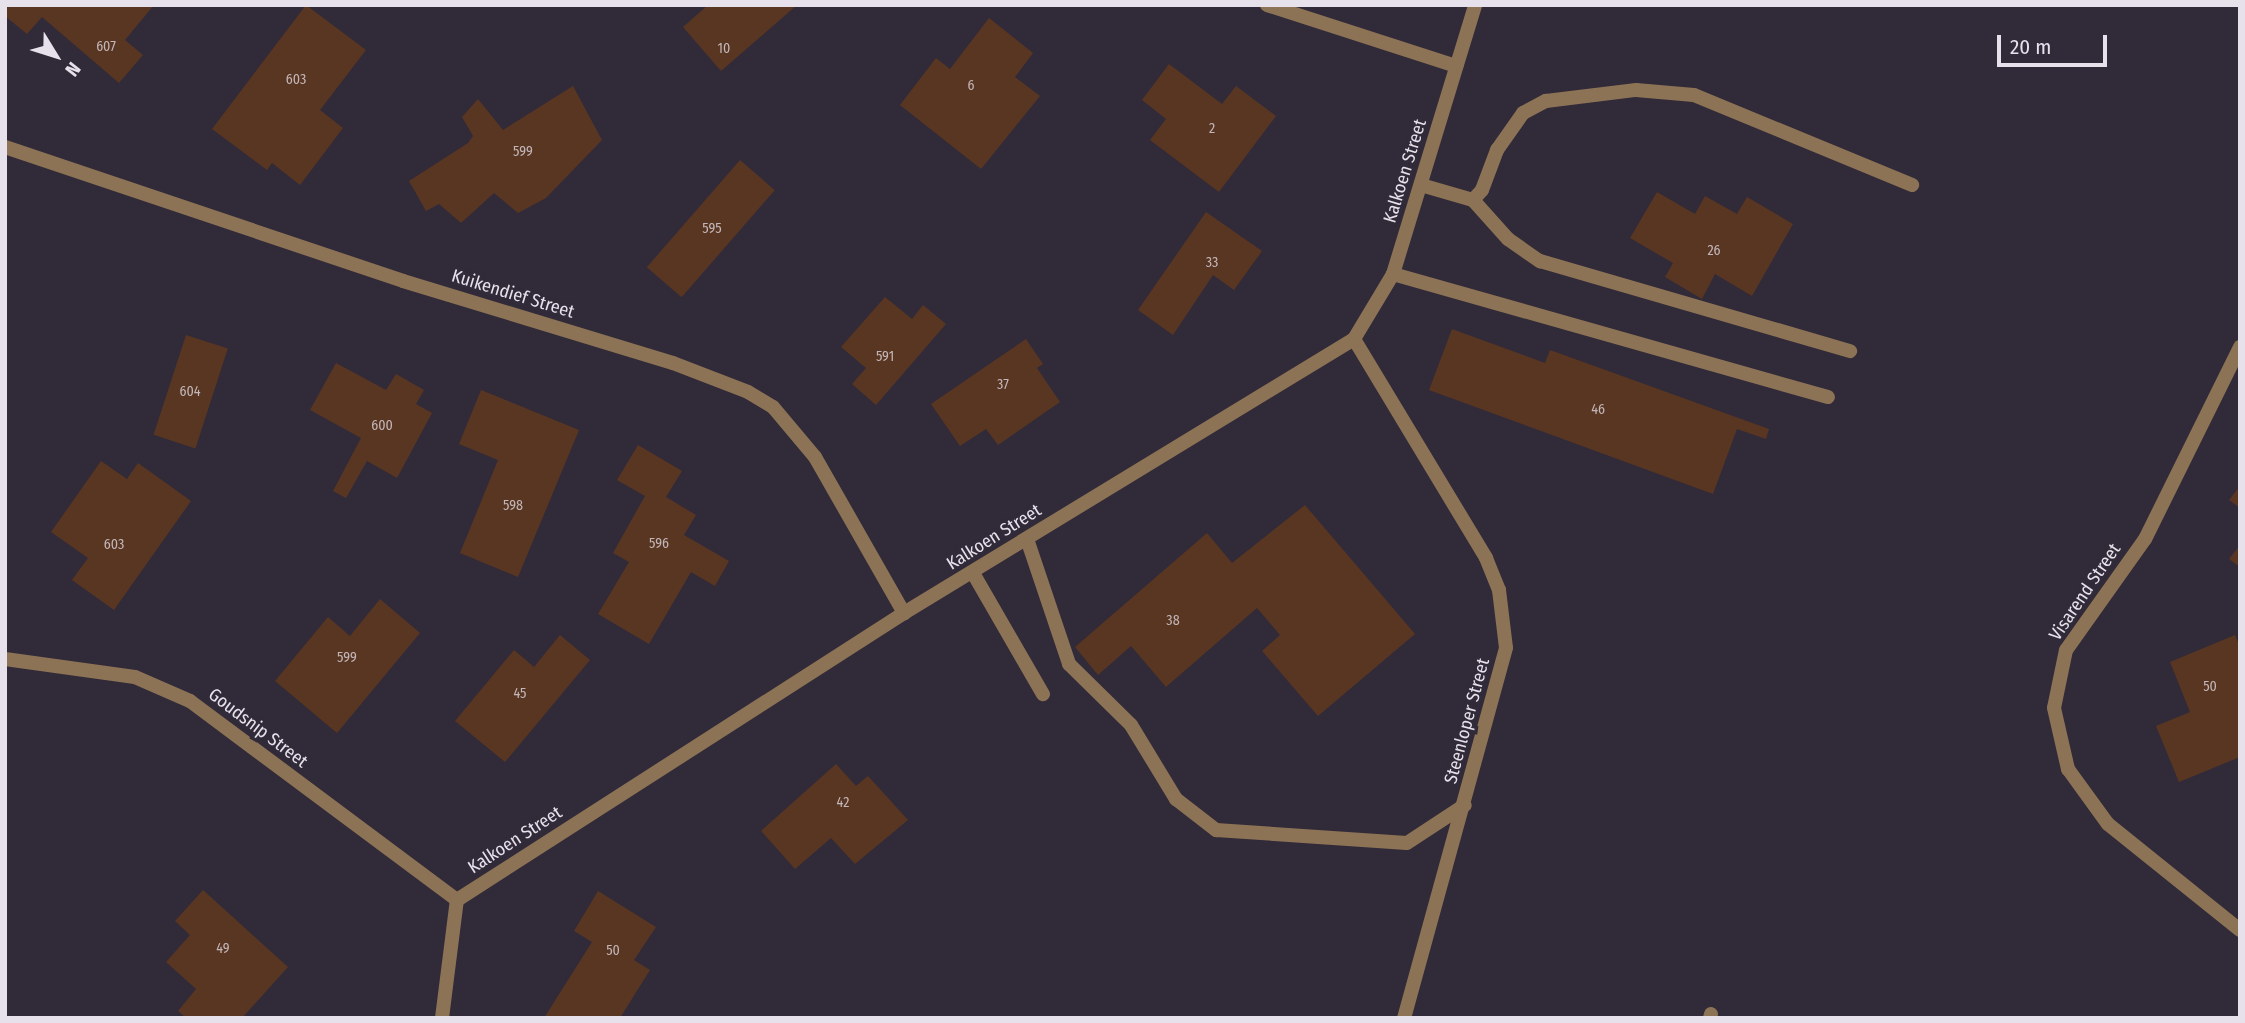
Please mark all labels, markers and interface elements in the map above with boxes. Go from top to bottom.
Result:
north arrow [21,21,91,91]
scale bar [2000,21,2110,65]
text: 20 m [2010,34,2051,60]
house number: 607 [96,39,116,55]
house number: 10 [718,41,730,57]
text: N [60,58,86,81]
house number: 603 [286,72,306,88]
house number: 6 [968,78,974,94]
street label: Kalkoen Street [1379,117,1431,225]
house number: 2 [1209,121,1215,137]
house number: 599 [513,144,533,160]
house number: 595 [702,221,722,237]
house number: 26 [1707,243,1721,259]
house number: 33 [1206,255,1218,271]
street label: Kuikendief Street [449,265,577,323]
house number: 591 [876,349,894,365]
house number: 37 [997,377,1009,393]
house number: 604 [179,384,201,400]
house number: 46 [1591,402,1605,418]
house number: 600 [371,418,393,434]
house number: 598 [503,498,523,514]
street label: Kalkoen Street [943,499,1045,575]
house number: 596 [649,536,669,552]
house number: 603 [104,537,124,553]
street label: Visarend Street [2045,539,2125,645]
house number: 38 [1166,613,1180,629]
house number: 599 [337,650,357,666]
street label: Steenloper Street [1440,656,1494,786]
house number: 50 [2203,679,2217,695]
street label: Goudsnip Street [204,684,312,772]
house number: 45 [513,686,527,702]
house number: 42 [837,795,849,811]
street label: Kalkoen Street [464,802,566,878]
house number: 49 [216,941,230,957]
house number: 50 [606,943,620,959]

